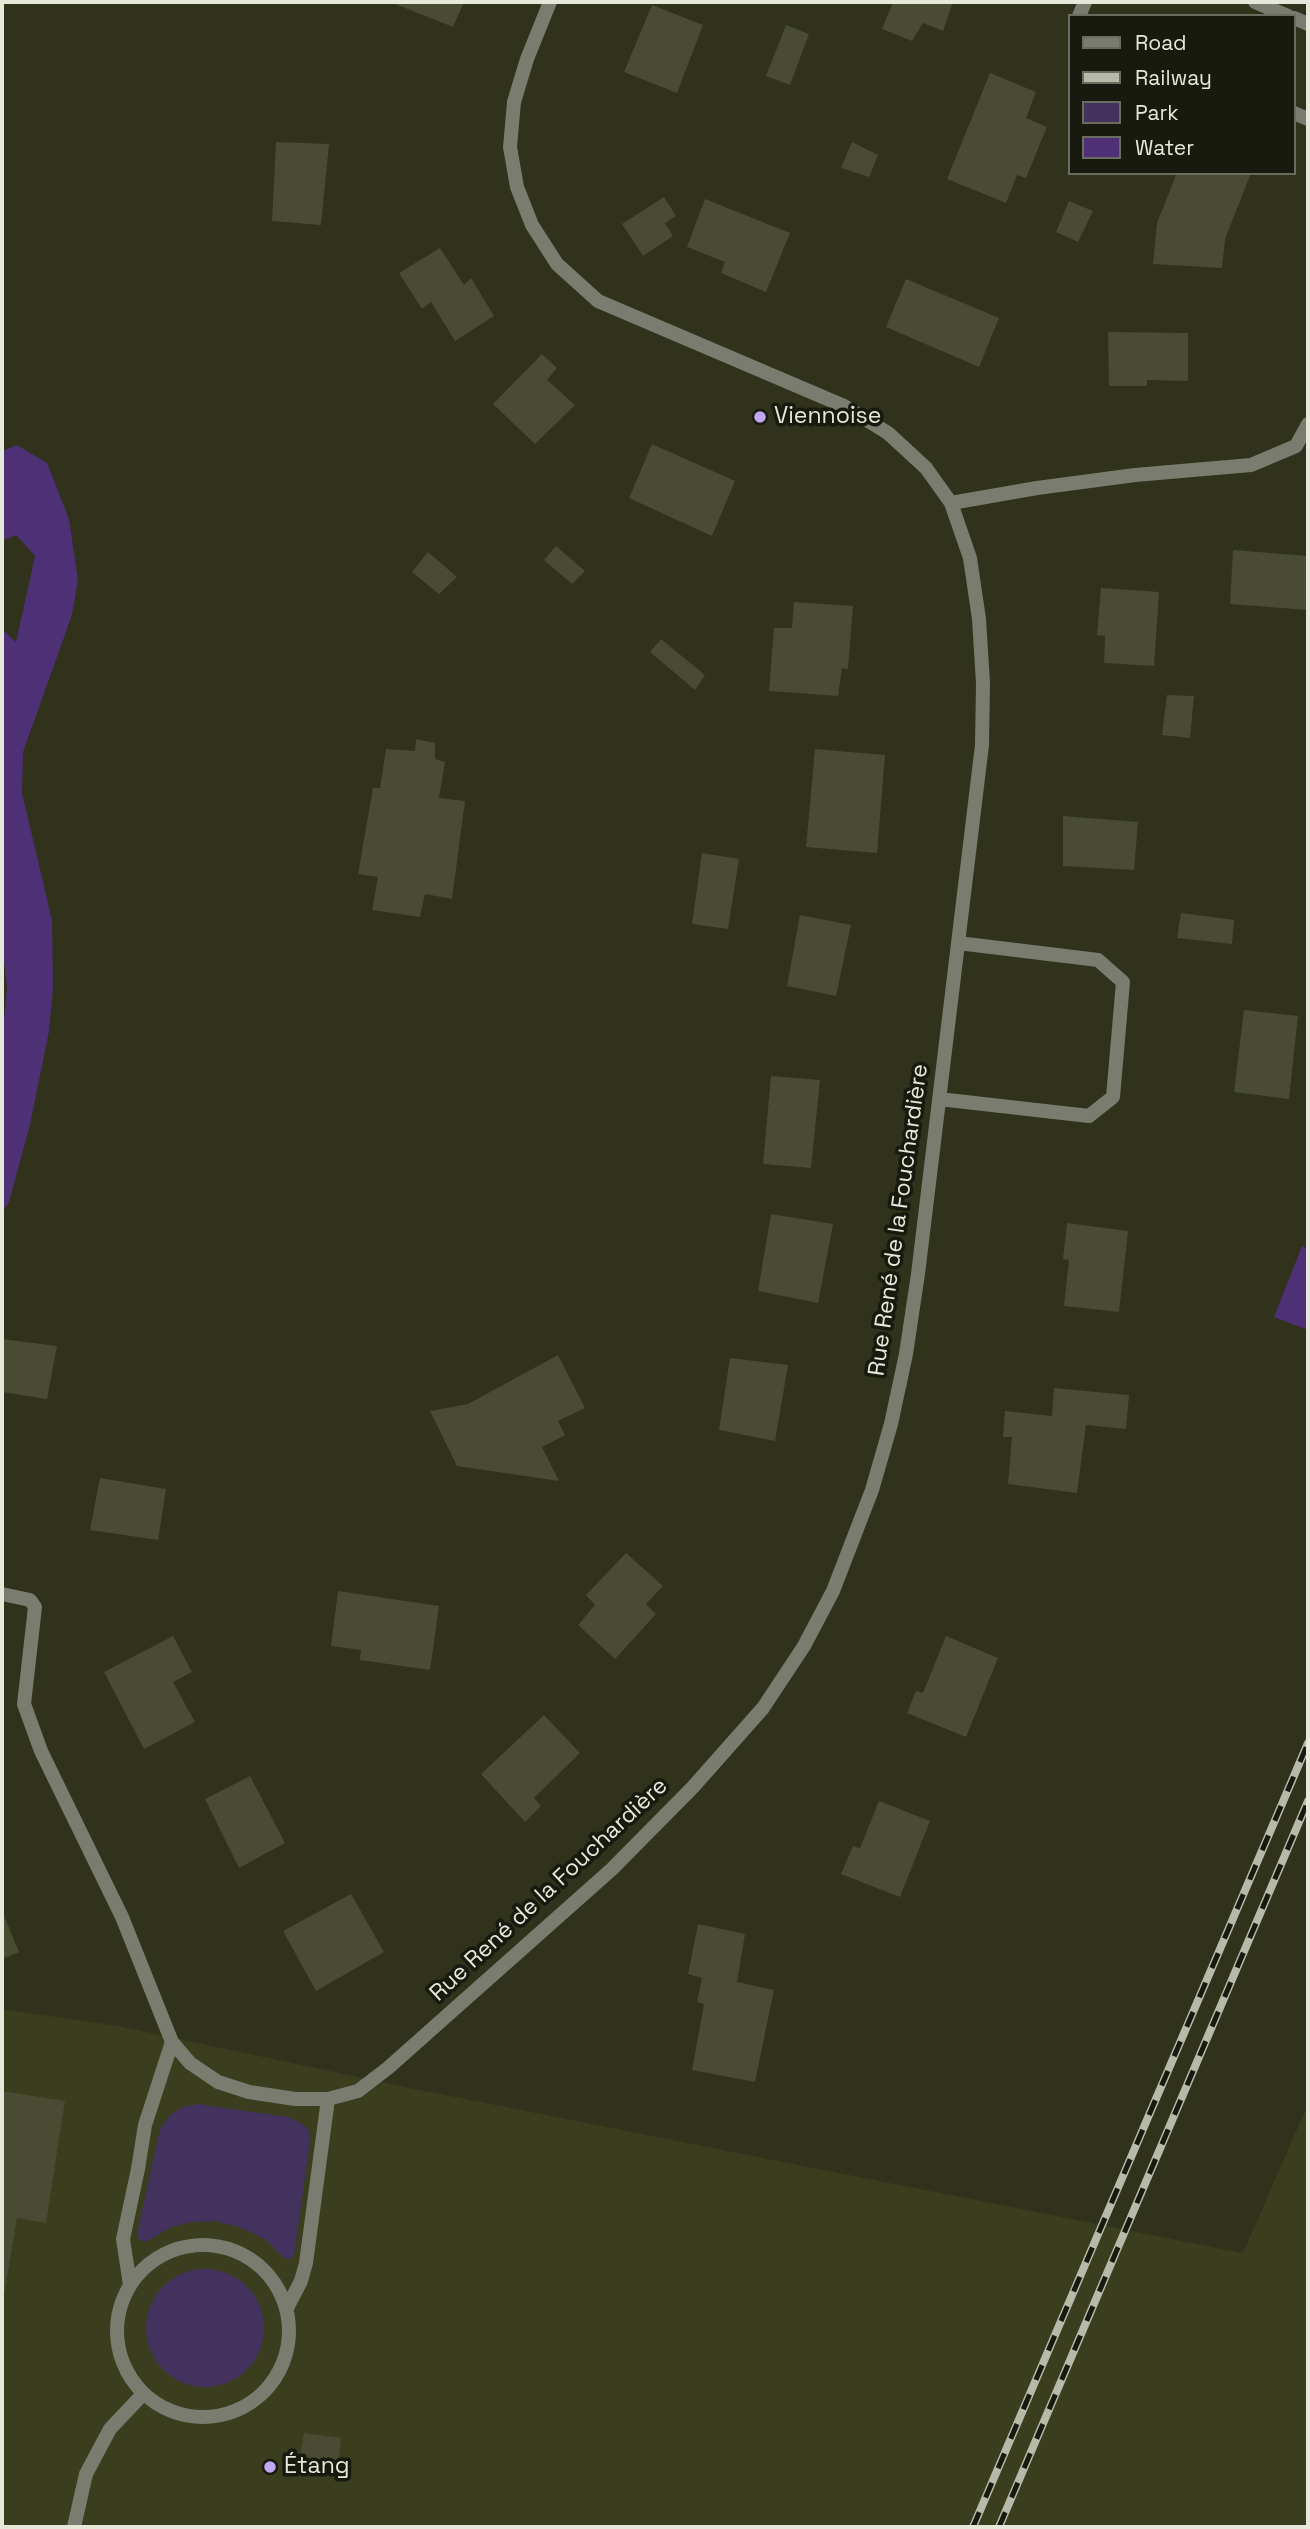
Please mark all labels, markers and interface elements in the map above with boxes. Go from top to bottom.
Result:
legend [1068,14,1296,175]
text: Road [1135,29,1187,56]
text: Railway [1135,64,1212,91]
text: Park [1135,99,1179,126]
text: Water [1135,134,1194,161]
place label: Viennoise [774,403,881,431]
marker: Viennoise [752,409,768,425]
street label: Rue René de la Fouchardière [863,1062,935,1378]
street label: Rue René de la Fouchardière [424,1773,674,2007]
place label: Étang [284,2453,350,2481]
marker: Étang [262,2459,278,2475]

